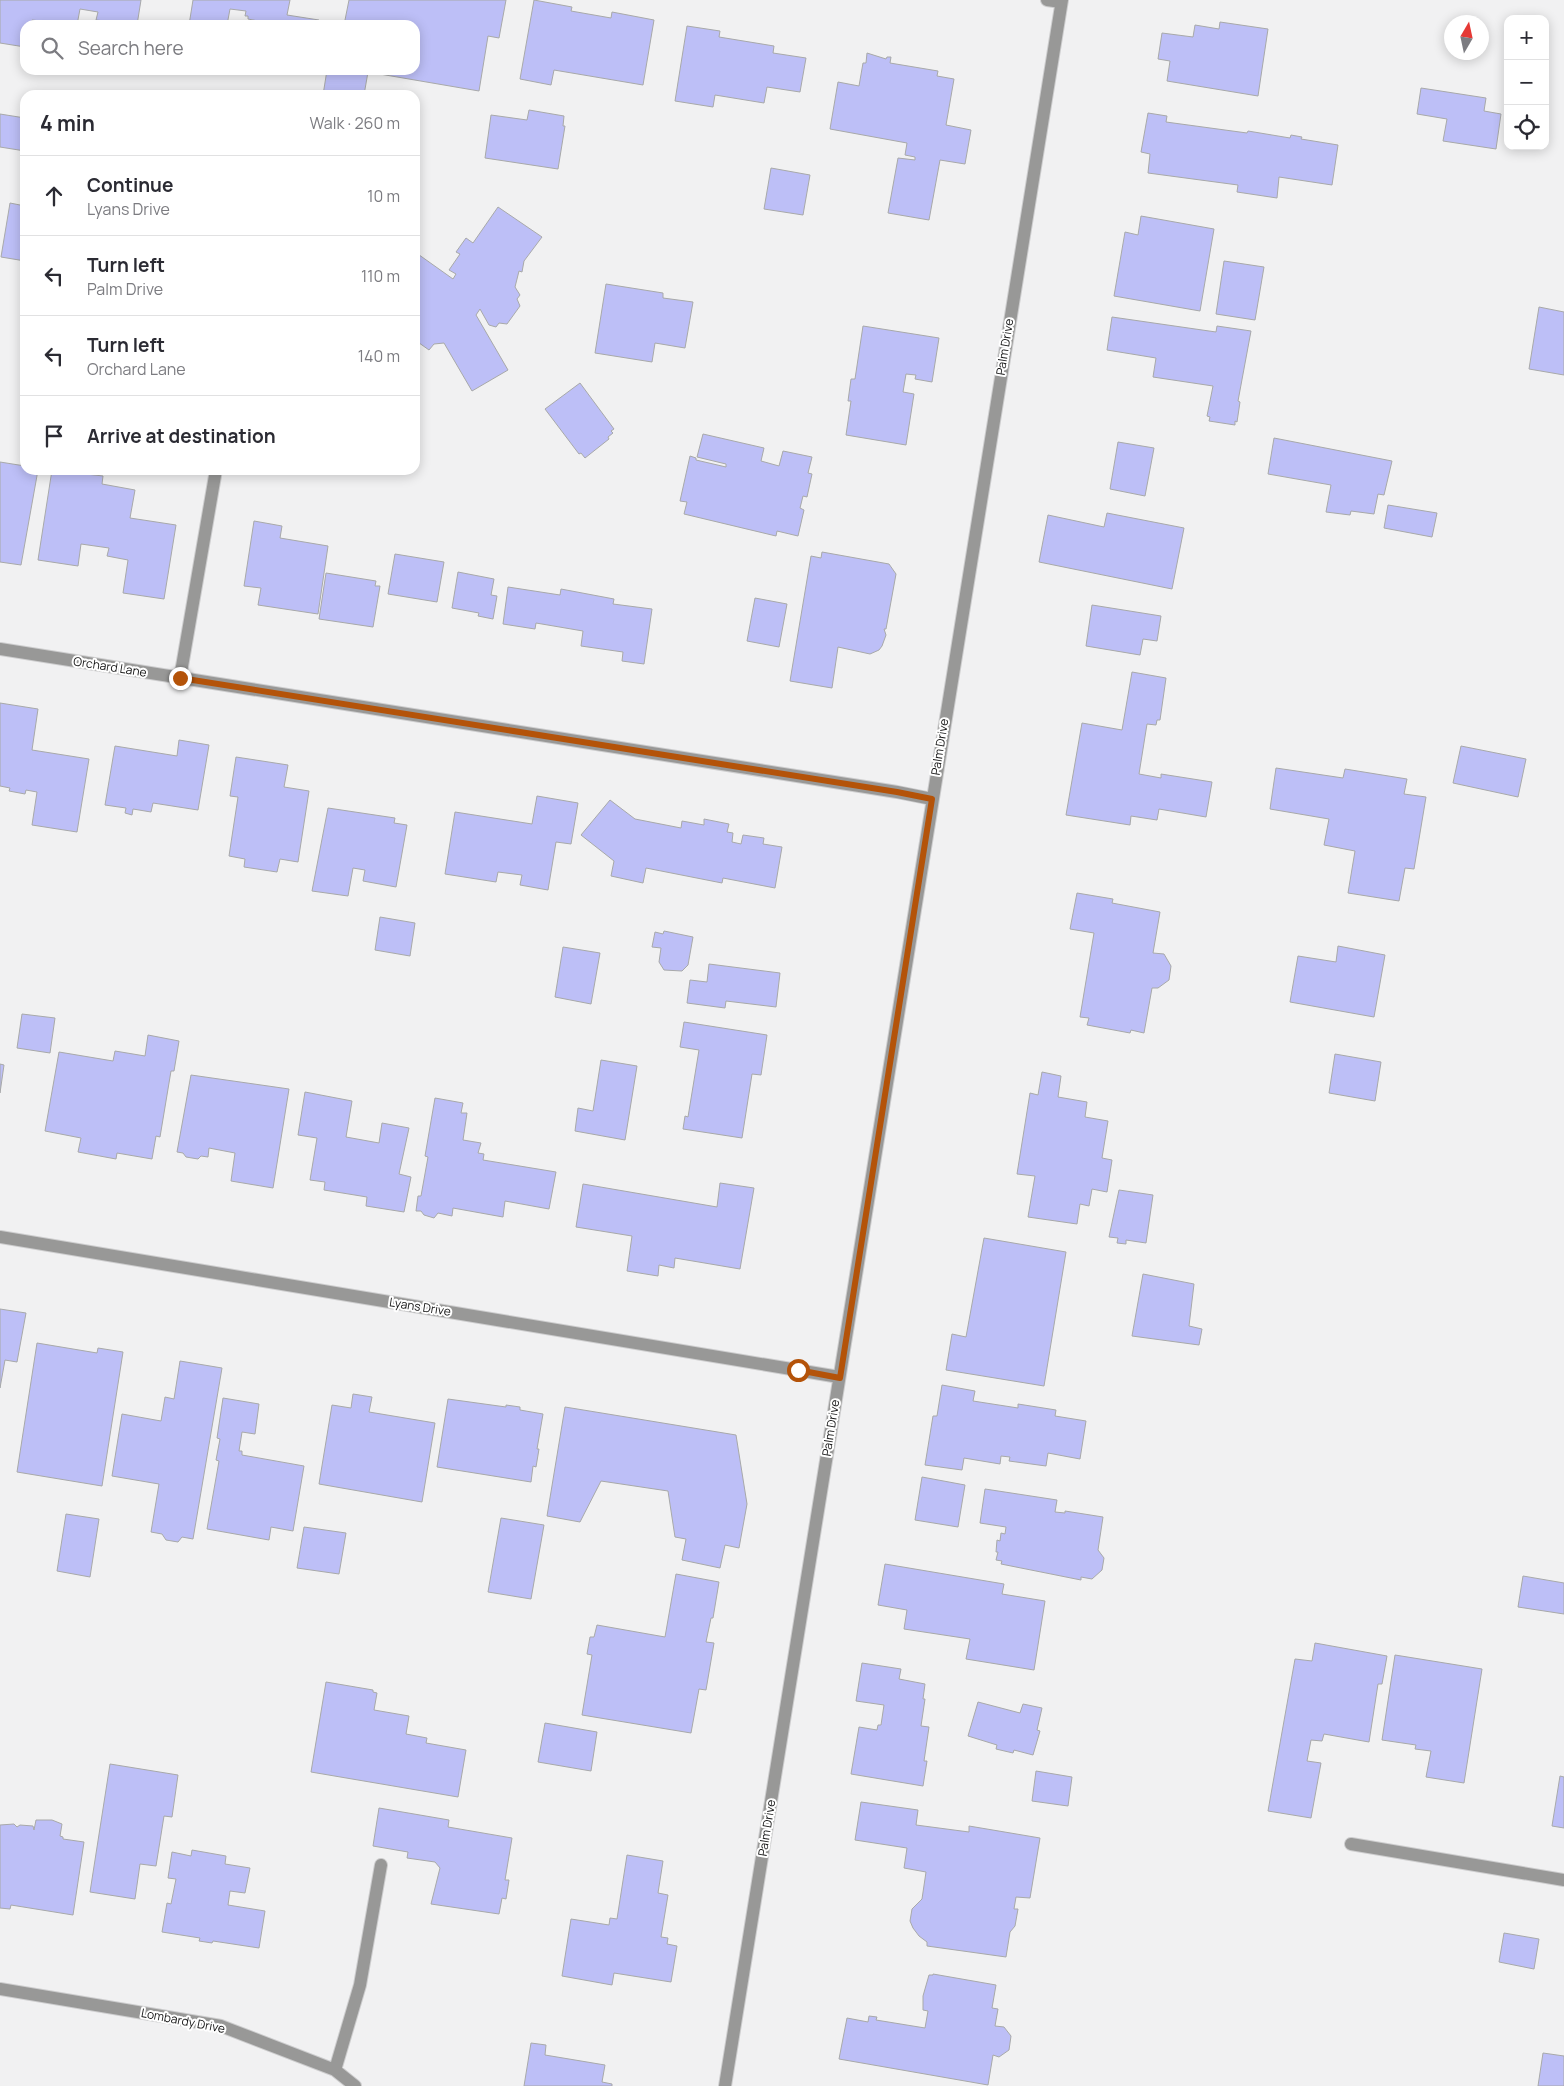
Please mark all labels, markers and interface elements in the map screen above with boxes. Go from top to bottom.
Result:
north arrow [1444,15,1489,60]
map controls [1504,15,1549,150]
button: + [1504,15,1549,60]
search box [20,20,420,75]
icon: search [38,34,66,62]
text: Search here [78,35,184,61]
button: − [1504,60,1549,105]
button: locate [1504,105,1549,150]
text: 4 min [40,109,95,137]
text: Walk · 260 m [310,112,400,134]
text: Continue [87,172,173,198]
icon: ahead [40,182,68,210]
text: 10 m [367,185,400,207]
text: Lyans Drive [87,198,170,220]
text: Turn left [87,252,165,278]
icon: left [40,262,68,290]
text: 110 m [361,265,400,287]
text: Palm Drive [87,278,163,300]
street label: Palm Drive [992,317,1017,376]
text: Turn left [87,332,165,358]
icon: left [40,342,68,370]
text: 140 m [358,345,400,367]
text: Orchard Lane [87,358,186,380]
icon: arrive [40,422,68,450]
text: Arrive at destination [87,423,276,449]
street label: Orchard Lane [72,652,148,681]
route end [169,667,192,690]
street label: Palm Drive [927,717,952,776]
street label: Lyans Drive [388,1293,452,1320]
route start [787,1359,810,1382]
street label: Palm Drive [818,1398,843,1457]
street label: Palm Drive [754,1798,779,1857]
street label: Lombardy Drive [140,2004,227,2037]

